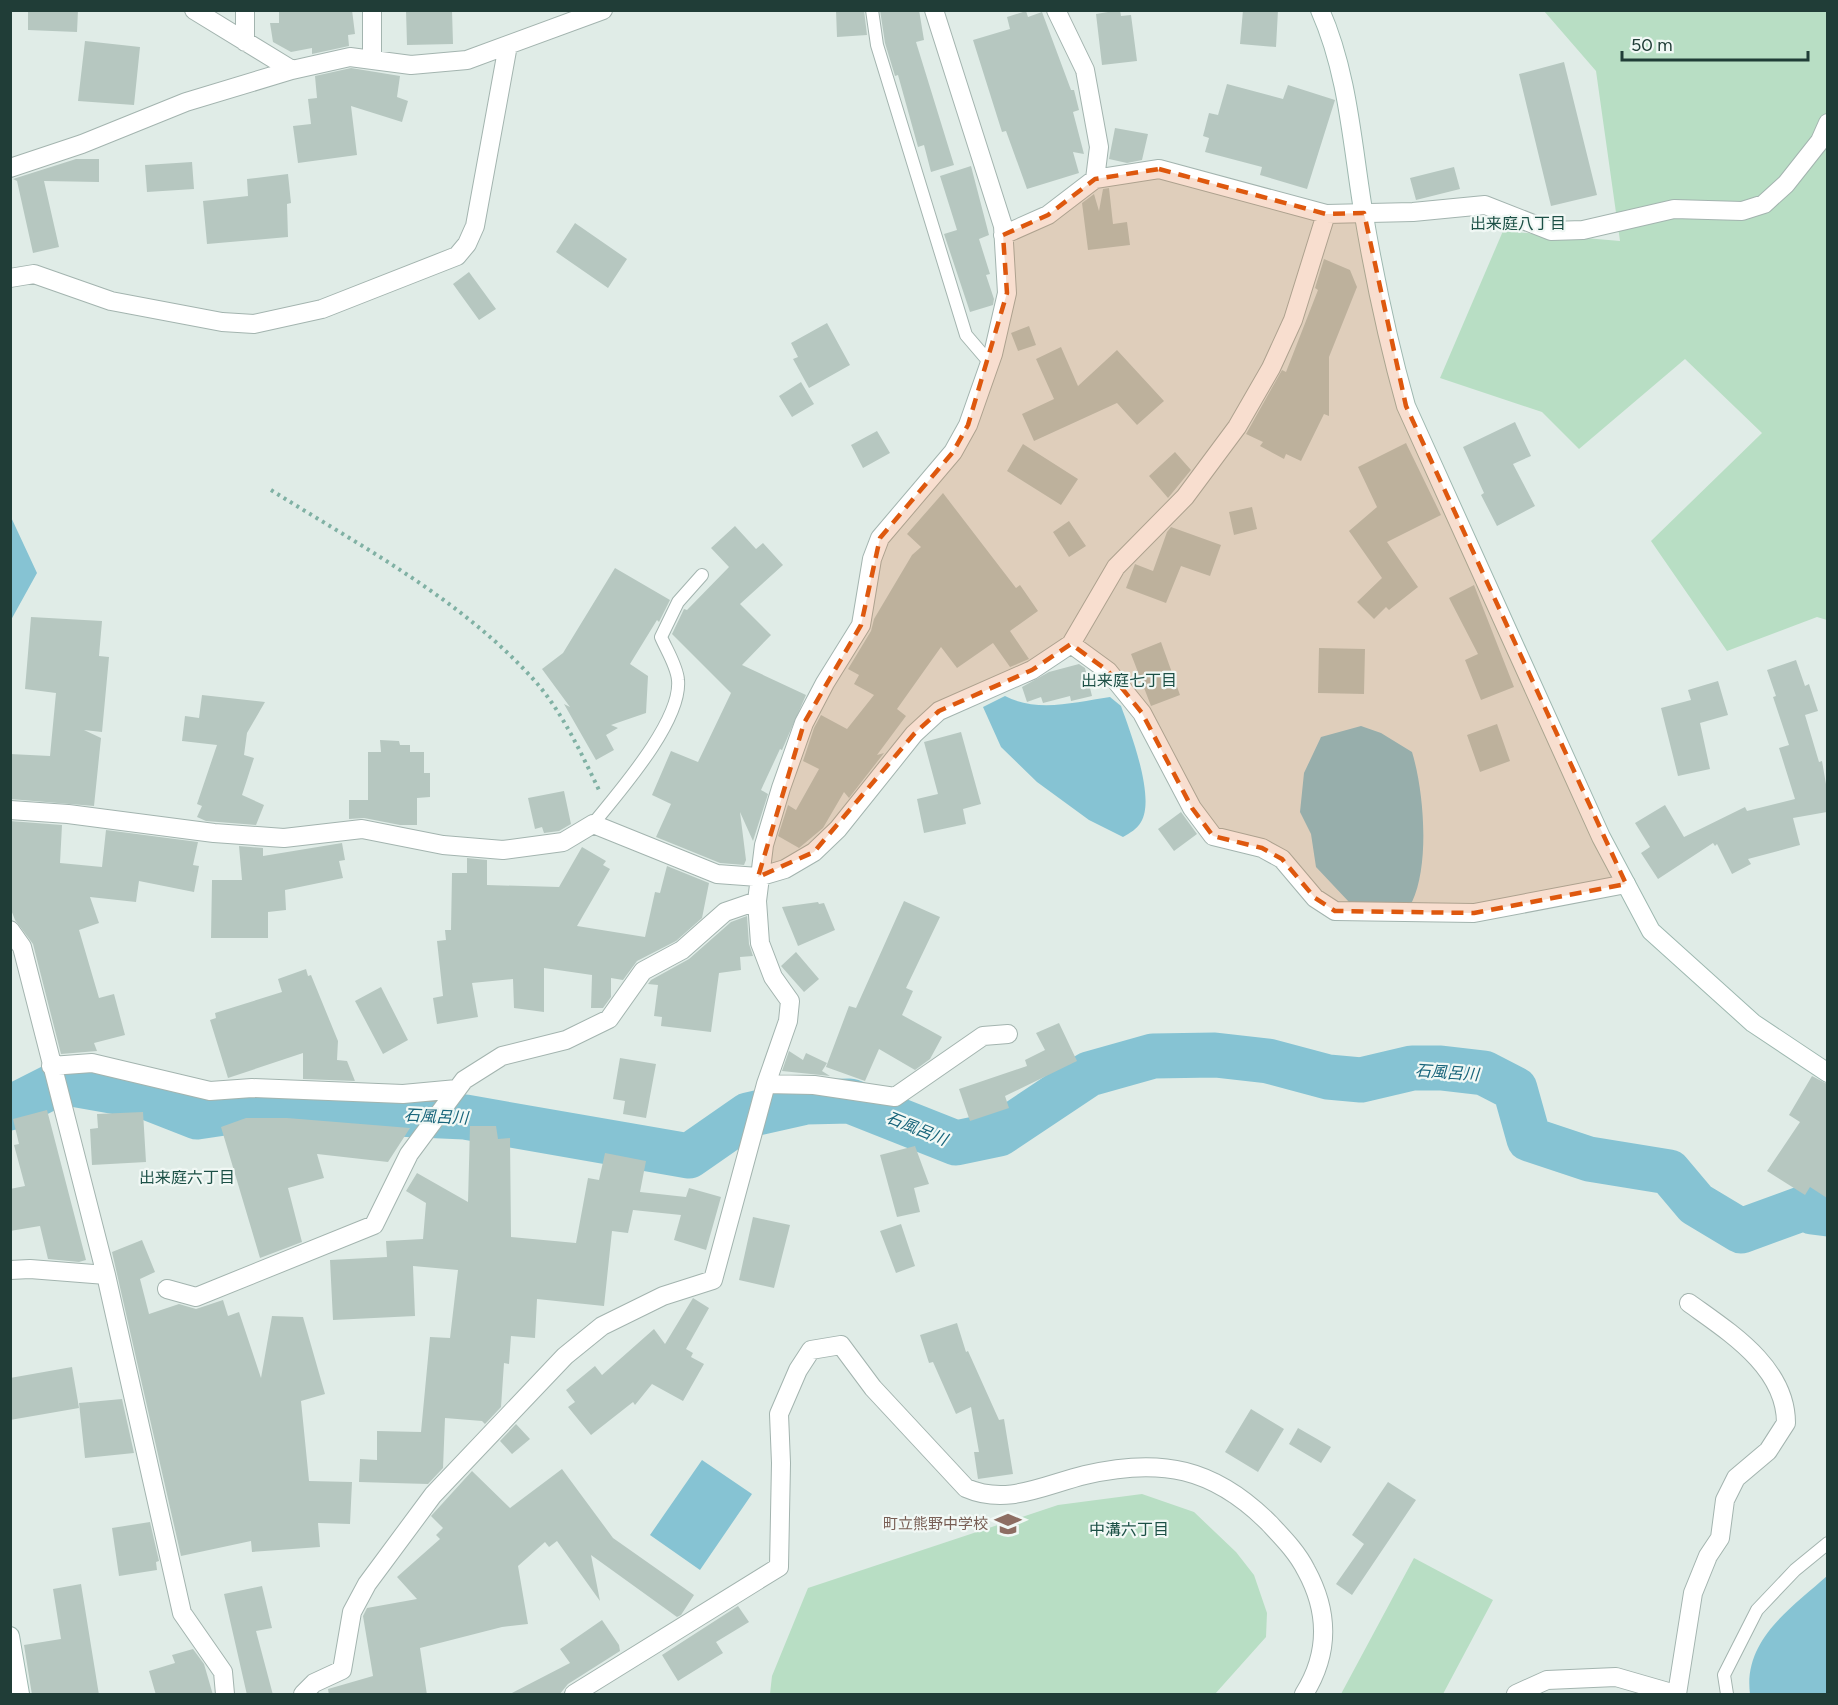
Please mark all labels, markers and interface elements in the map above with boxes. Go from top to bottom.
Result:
scale bar [1622,24,1808,62]
text: 50 m [1631,34,1673,56]
district label: 出来庭八丁目 [1470,214,1566,233]
district label: 出来庭七丁目 [1081,671,1177,690]
water label: 石風呂川 [1414,1061,1482,1084]
water label: 石風呂川 [404,1105,470,1128]
water label: 石風呂川 [884,1108,952,1150]
district label: 出来庭六丁目 [139,1168,235,1187]
school or university icon: 町立熊野中学校 [993,1509,1023,1539]
place label: 町立熊野中学校 [883,1515,988,1533]
district label: 中溝六丁目 [1089,1520,1169,1539]

